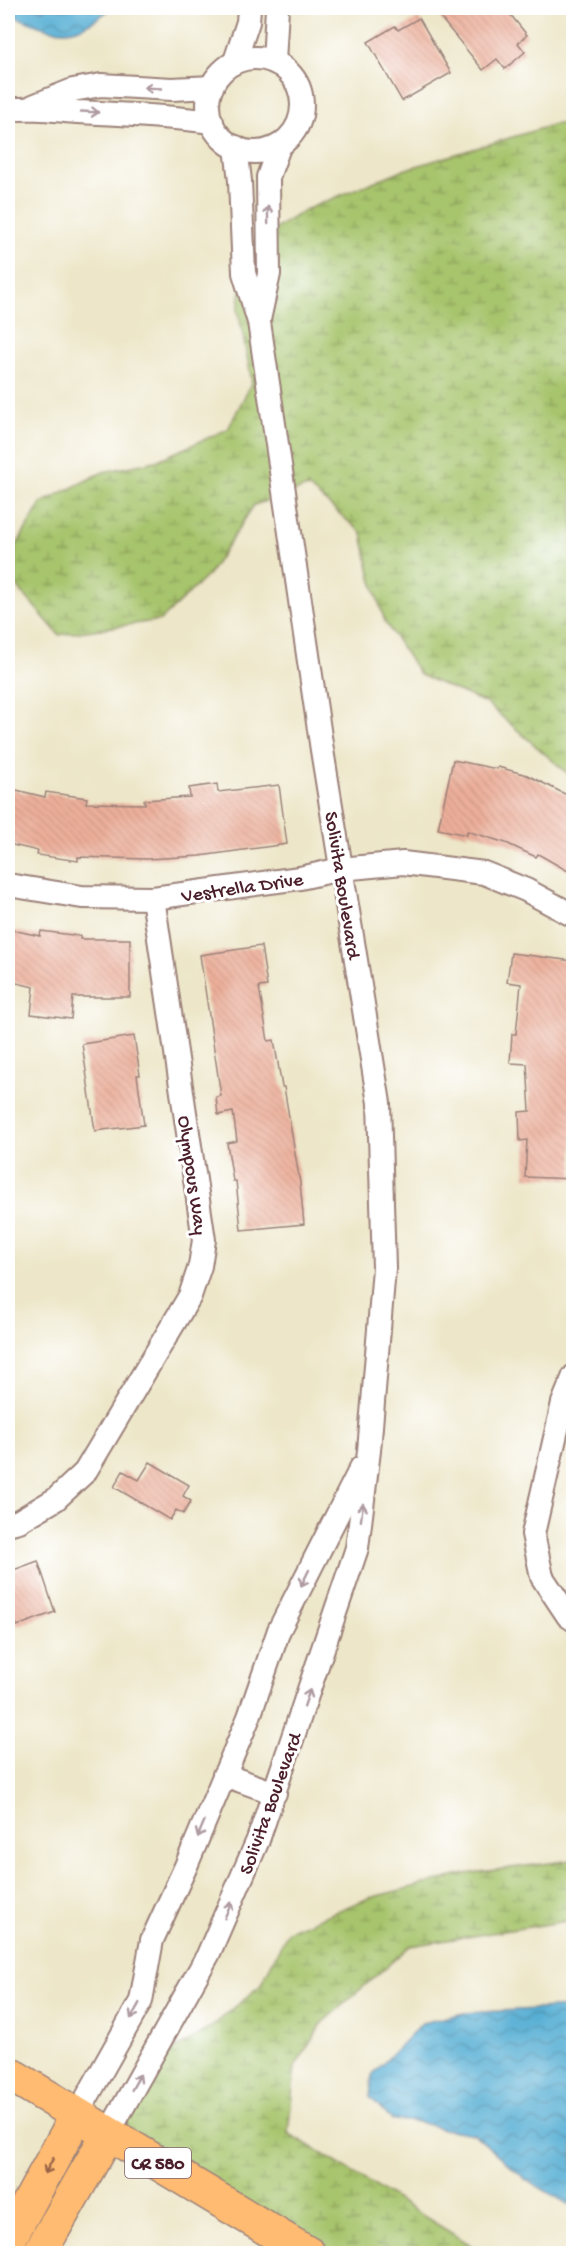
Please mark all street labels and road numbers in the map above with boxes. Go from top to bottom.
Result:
street label: Solivita Boulevard [318,810,364,963]
street label: Vestrella Drive [179,869,305,910]
street label: Olympous Way [171,1114,210,1237]
street label: Solivita Boulevard [236,1728,309,1878]
road number: CR 580 [125,2148,191,2178]

